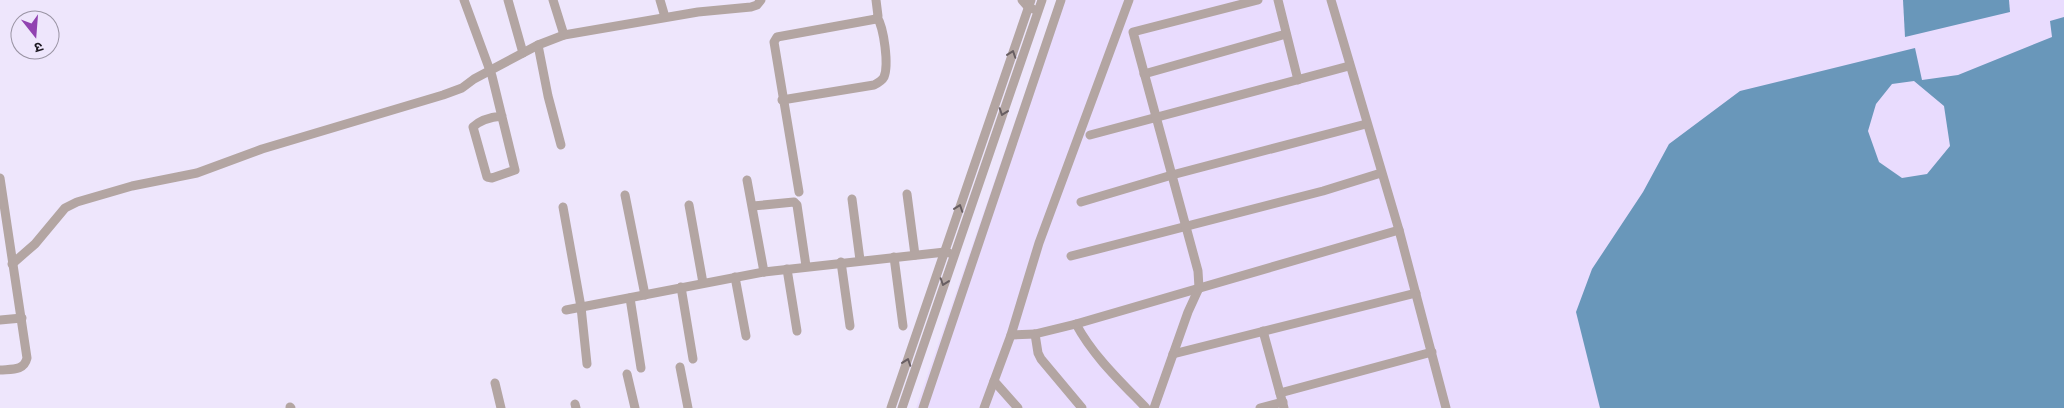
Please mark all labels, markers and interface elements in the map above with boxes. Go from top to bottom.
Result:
north arrow [10,10,60,60]
text: उ [32,39,45,56]
one-way arrow [1006,51,1016,59]
one-way arrow [999,107,1009,116]
one-way arrow [954,204,964,213]
one-way arrow [940,278,950,286]
one-way arrow [901,358,911,367]

